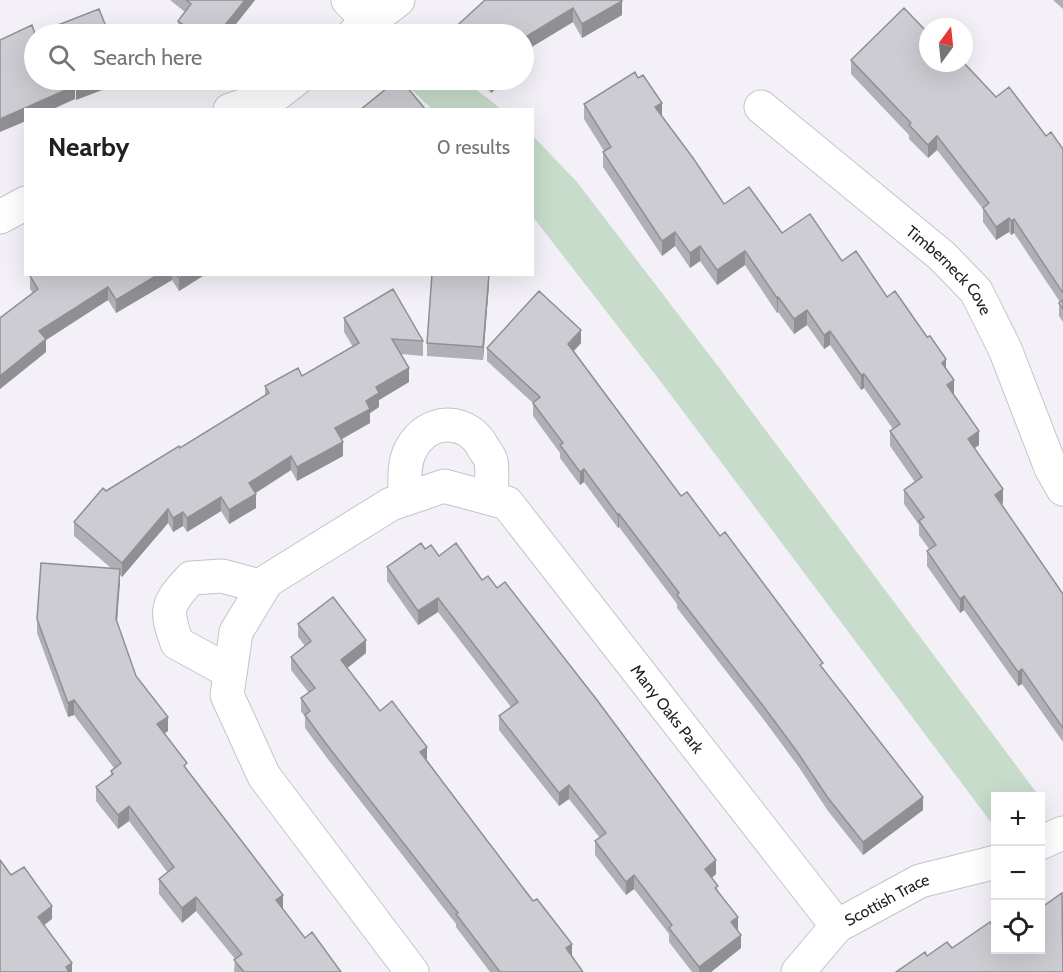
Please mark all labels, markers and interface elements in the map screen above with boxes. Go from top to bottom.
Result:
north arrow [919,18,973,72]
search box [24,24,534,90]
icon: search [45,41,78,74]
text: Search here [93,44,202,71]
text: Nearby [48,131,129,163]
text: 0 results [437,135,510,159]
street label: Timberneck Cove [902,222,995,318]
street label: Many Oaks Park [627,661,708,758]
map controls [991,792,1045,954]
button: + [991,792,1045,846]
button: − [991,846,1045,900]
street label: Scottish Trace [841,870,931,930]
button: locate [991,900,1045,954]

